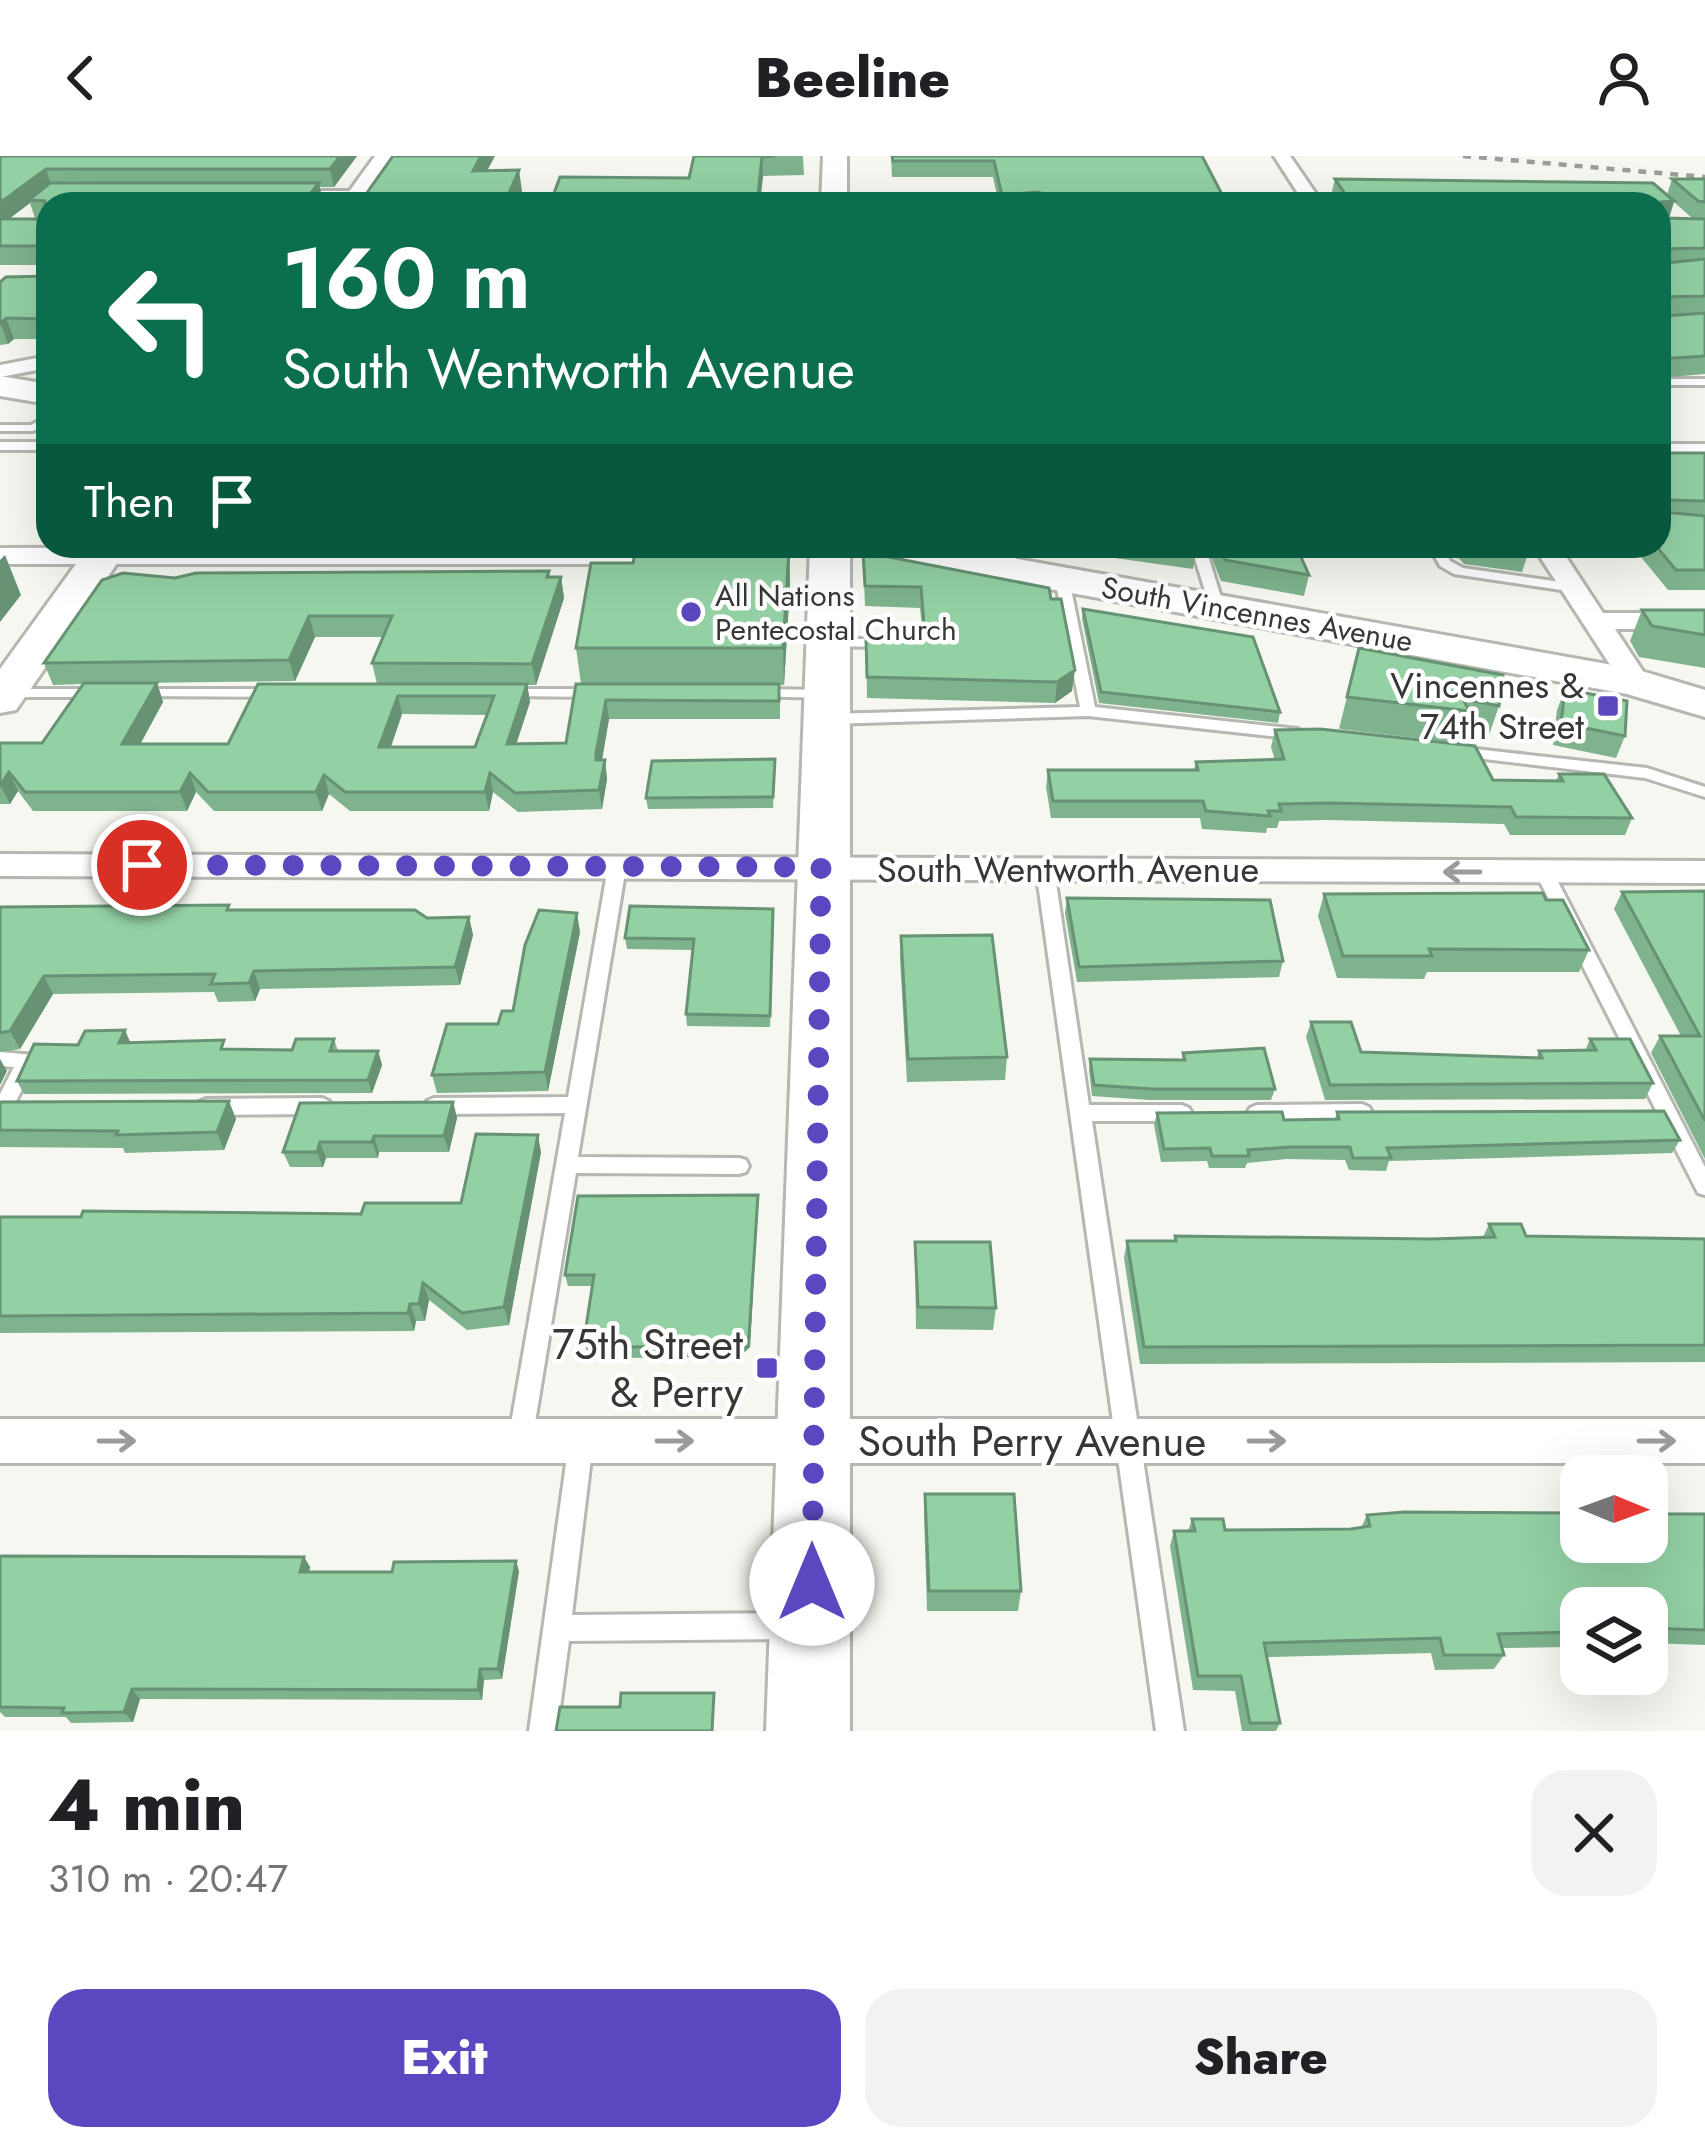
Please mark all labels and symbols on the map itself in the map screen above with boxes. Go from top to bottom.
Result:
street label: South Vincennes Avenue [1098,565,1416,663]
place label: All Nations Pentecostal Church [715,574,957,651]
marker: All Nations Pentecostal Church [678,599,704,625]
place label: Vincennes & 74th Street [1390,659,1584,752]
marker: Vincennes & 74th Street [1595,693,1621,719]
pin [91,814,193,916]
street label: South Wentworth Avenue [877,843,1259,895]
one-way arrow [1443,860,1482,883]
place label: 75th Street & Perry [552,1314,744,1423]
marker: 75th Street & Perry [754,1355,780,1381]
street label: South Perry Avenue [858,1411,1206,1472]
one-way arrow [97,1430,136,1452]
one-way arrow [655,1430,694,1452]
one-way arrow [1247,1430,1286,1452]
one-way arrow [1637,1430,1676,1452]
north arrow [1560,1455,1668,1563]
position arrow [749,1520,875,1646]

